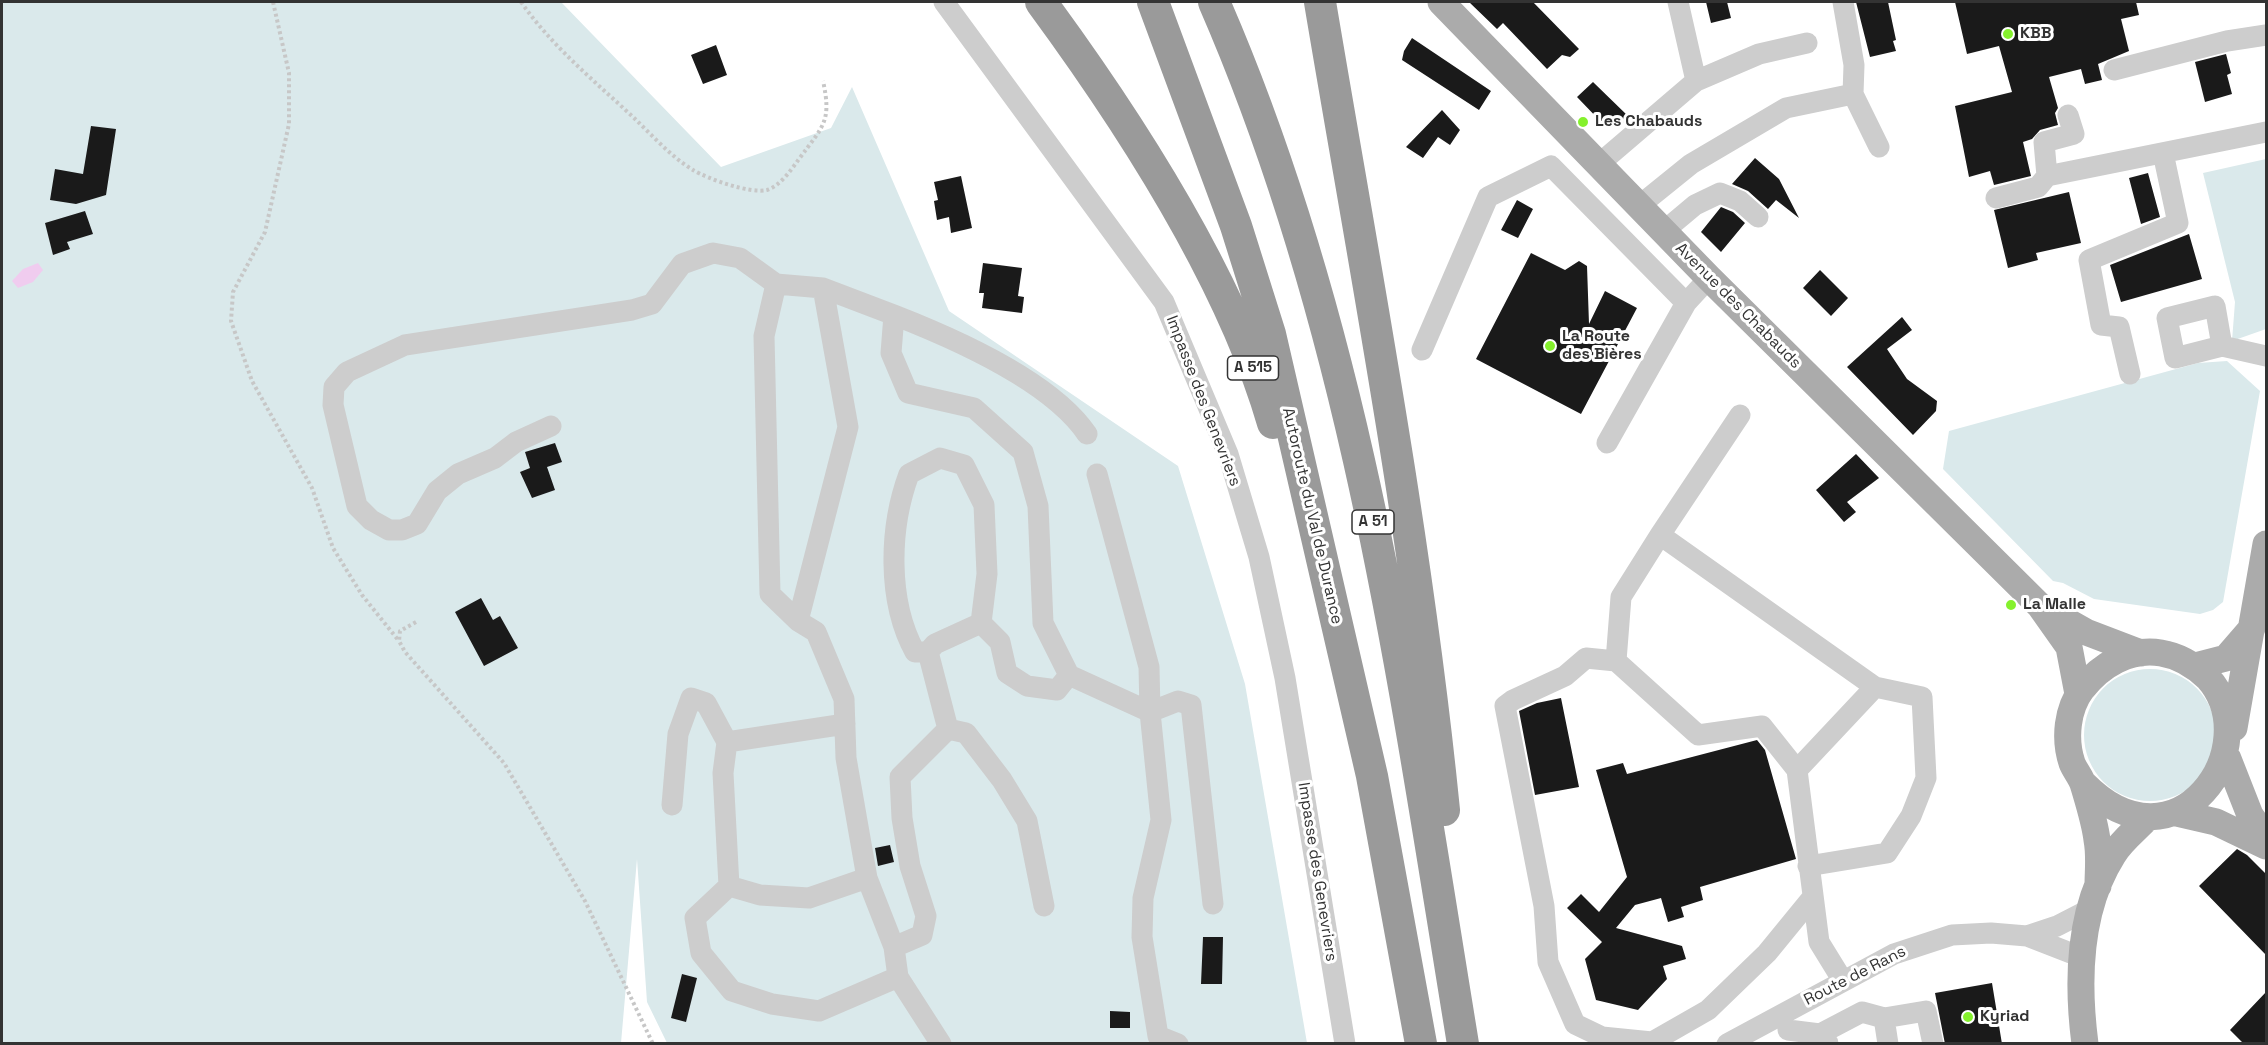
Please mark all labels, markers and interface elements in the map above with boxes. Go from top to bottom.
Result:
place label: KBB [2020,24,2051,44]
marker: KBB [2001,27,2015,41]
place label: Les Chabauds [1595,112,1702,132]
marker: Les Chabauds [1576,115,1590,129]
street label: Avenue des Chabauds [1671,239,1805,373]
street label: Impasse des Genevriers [1162,313,1244,489]
place label: La Route des Bières [1562,327,1642,365]
marker: La Route des Bières [1543,339,1557,353]
road number: A 515 [1228,356,1278,380]
street label: Autoroute du Val de Durance [1278,406,1346,626]
road number: A 51 [1352,510,1394,534]
place label: La Malle [2023,595,2086,615]
marker: La Malle [2004,598,2018,612]
street label: Impasse des Genevriers [1293,781,1341,963]
street label: Route de Rans [1801,942,1909,1010]
place label: Kyriad [1980,1007,2030,1027]
marker: Kyriad [1961,1010,1975,1024]

